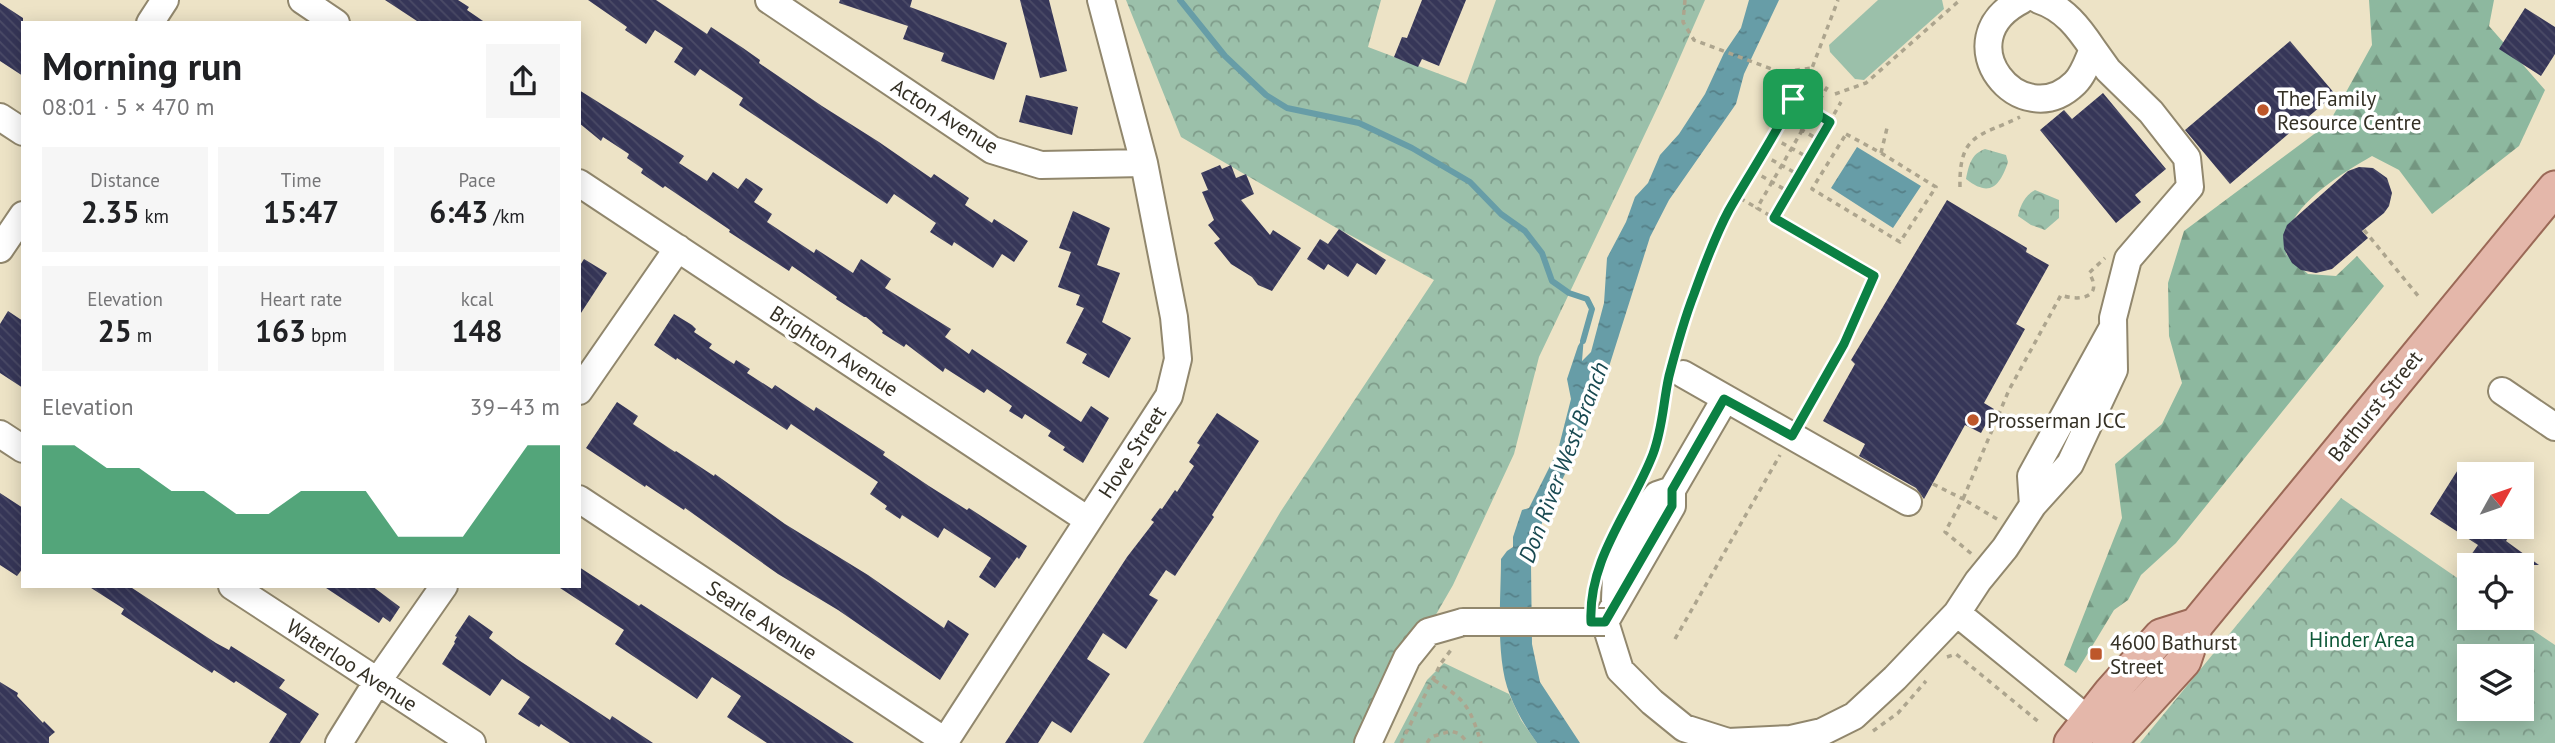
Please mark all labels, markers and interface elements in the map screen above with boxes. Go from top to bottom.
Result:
text: Morning run [42,41,242,90]
button: share [486,44,560,118]
pin [1763,69,1823,129]
street label: Acton Avenue [886,72,1004,160]
icon: arrive [1774,80,1812,118]
place label: The Family Resource Centre [2277,85,2421,136]
text: 08:01 · 5 × 470 m [42,92,214,121]
marker: The Family Resource Centre [2255,102,2271,118]
text: Distance [90,168,160,192]
text: Time [281,168,321,192]
text: Pace [458,168,496,192]
text: 2.35 [81,192,139,231]
text: 15:47 [263,192,339,231]
text: 6:43 [429,192,488,231]
text: km [139,204,169,228]
text: /km [488,204,525,228]
text: Elevation [87,287,163,311]
text: Heart rate [260,287,342,311]
text: kcal [461,287,493,311]
street label: Brighton Avenue [765,299,903,403]
text: 25 [98,311,132,350]
text: 163 [255,311,306,350]
text: 148 [451,311,503,350]
text: m [132,323,152,347]
text: bpm [306,323,347,347]
street label: Bathurst Street [2322,345,2428,467]
water label: Don River West Branch [1511,358,1615,566]
text: Elevation [42,392,134,421]
text: 39–43 m [470,392,560,421]
street label: Hove Street [1092,401,1172,503]
place label: Prosserman JCC [1987,407,2126,434]
marker: Prosserman JCC [1965,412,1981,428]
north arrow [2457,462,2534,539]
map controls [2457,462,2534,721]
button: locate [2457,553,2534,630]
street label: Searle Avenue [702,574,822,666]
street label: Waterloo Avenue [281,613,423,717]
park label: Hinder Area [2309,626,2415,653]
place label: 4600 Bathurst Street [2110,629,2237,680]
button: layers [2457,644,2534,721]
marker: 4600 Bathurst Street [2088,646,2104,662]

